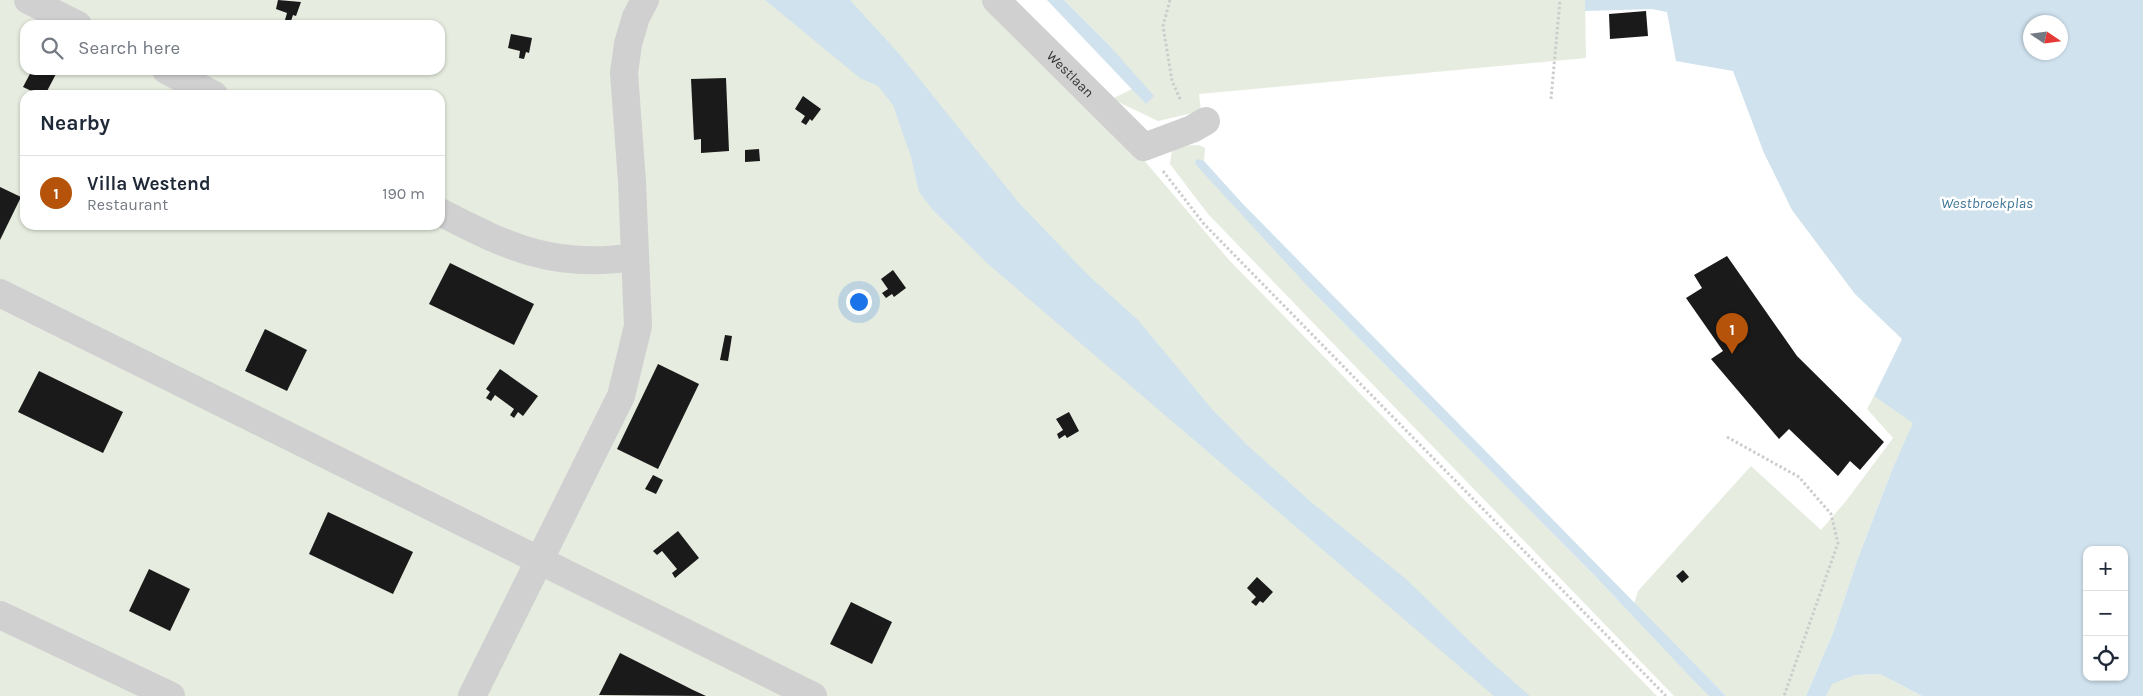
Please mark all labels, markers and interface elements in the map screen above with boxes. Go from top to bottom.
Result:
north arrow [2023,15,2068,60]
search box [20,20,445,75]
icon: search [38,34,66,62]
text: Search here [78,37,180,59]
street label: Westlaan [1043,47,1098,101]
text: Nearby [40,111,110,135]
text: Villa Westend [87,173,211,195]
text: 1 [53,184,59,203]
text: 190 m [382,184,425,203]
water label: Westbroekplas [1941,194,2033,212]
text: Restaurant [87,195,168,214]
your location [846,289,872,315]
pin: 1 [1716,313,1748,354]
map controls [2083,546,2128,681]
button: + [2083,546,2128,591]
button: − [2083,591,2128,636]
button: locate [2083,636,2128,681]

